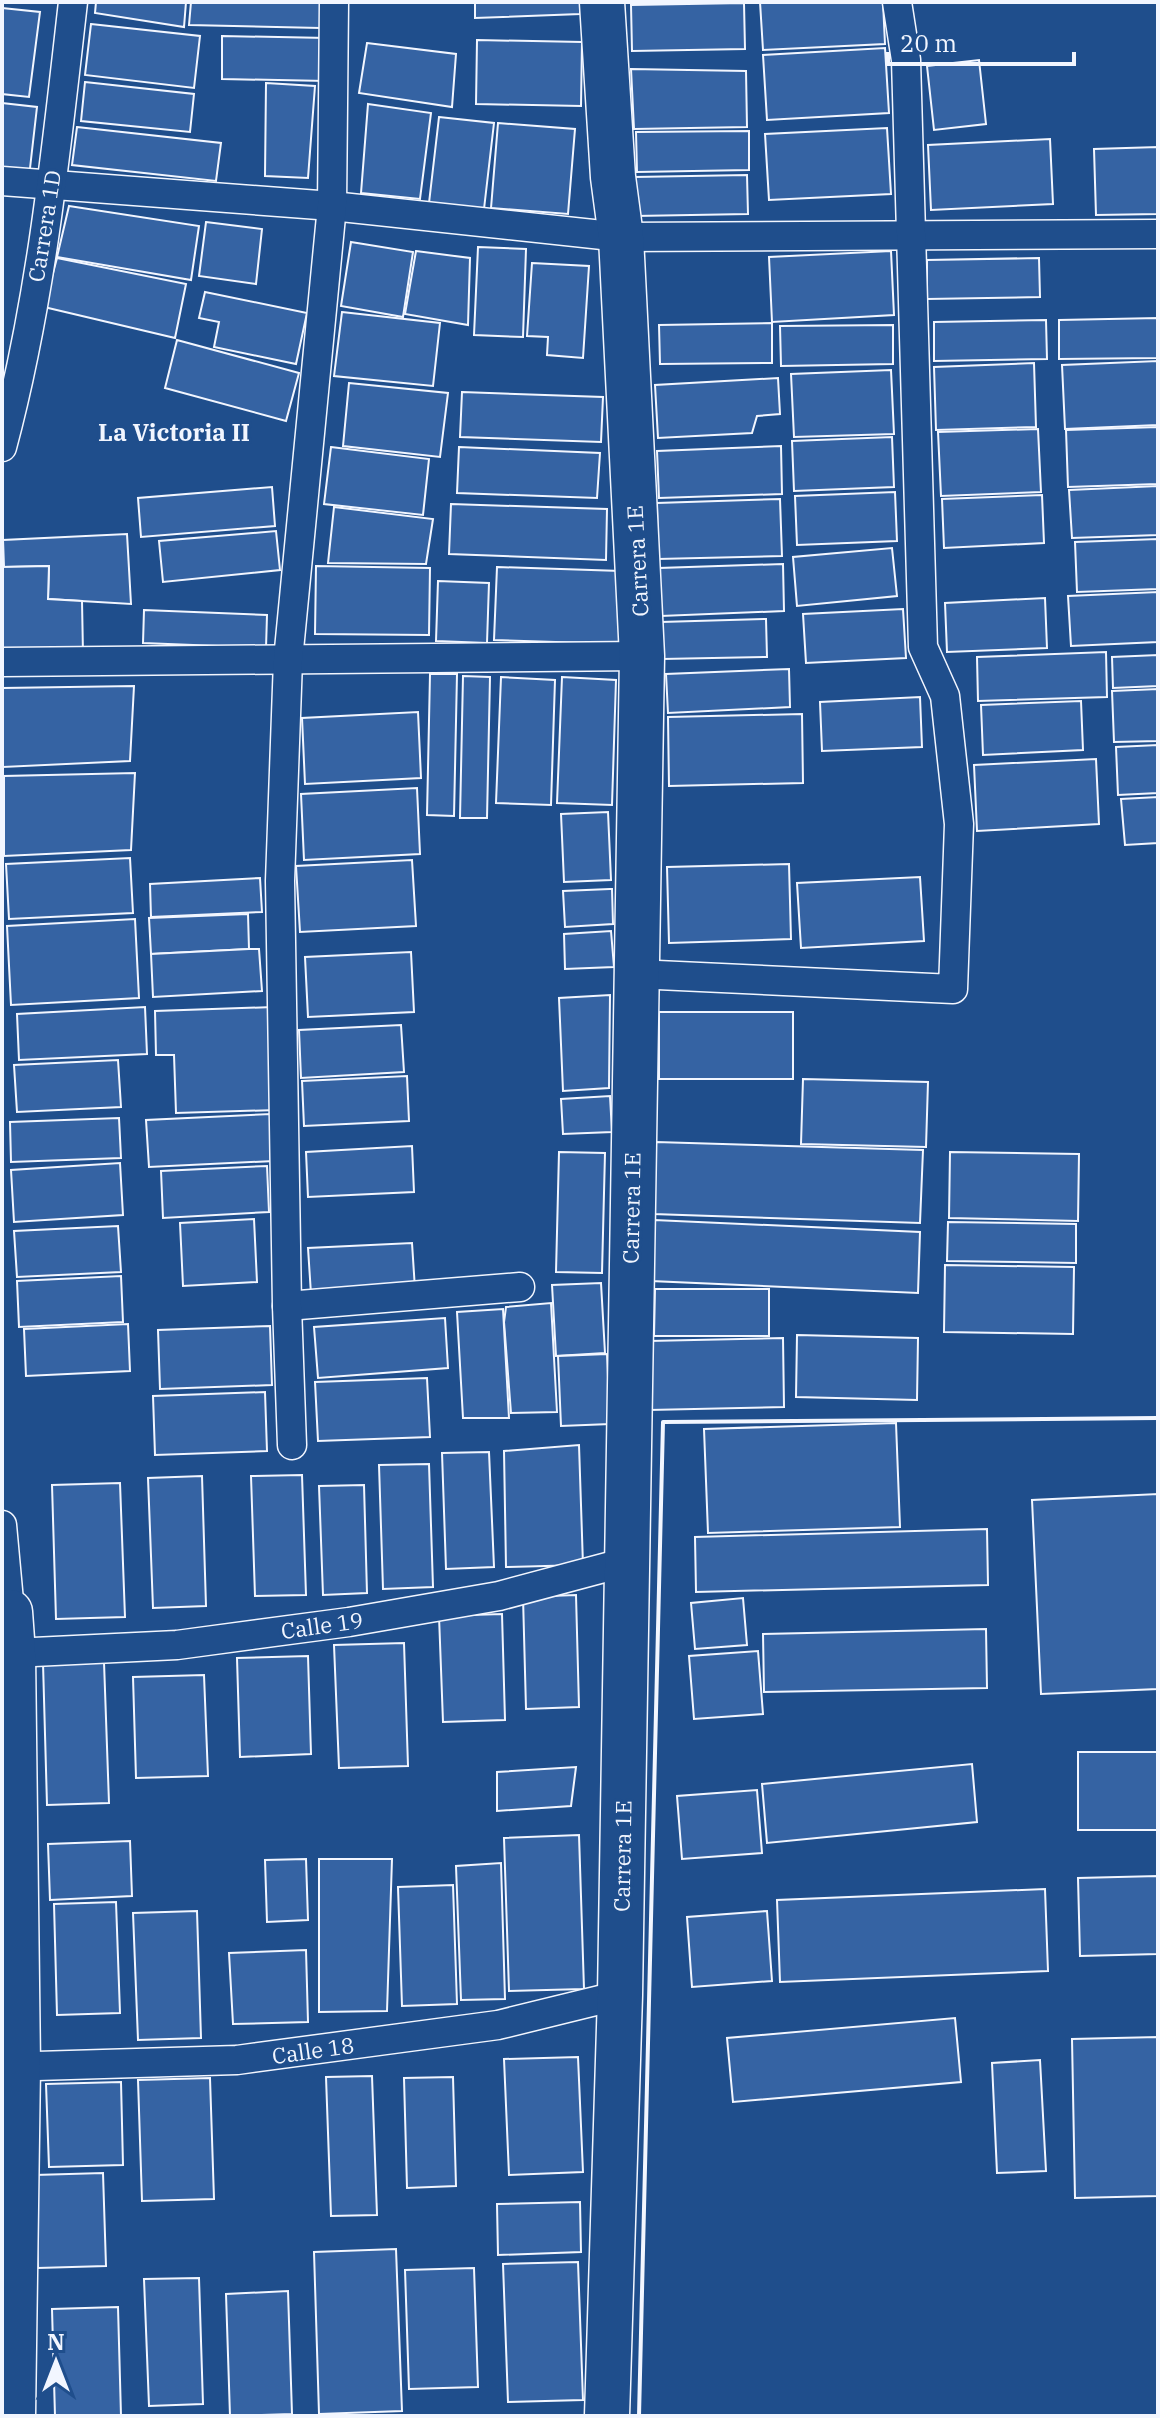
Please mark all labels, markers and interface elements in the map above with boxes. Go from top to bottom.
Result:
scale bar [888,16,1074,66]
text: 20 m [900,27,957,59]
street label: Carrera 1D [21,168,67,284]
district label: La Victoria II [98,416,250,448]
street label: Carrera 1E [620,505,654,617]
street label: Carrera 1E [616,1152,646,1264]
street label: Calle 19 [279,1605,365,1645]
street label: Carrera 1E [607,1800,637,1912]
street label: Calle 18 [270,2030,356,2070]
north arrow [16,2322,96,2402]
text: N [47,2327,65,2356]

